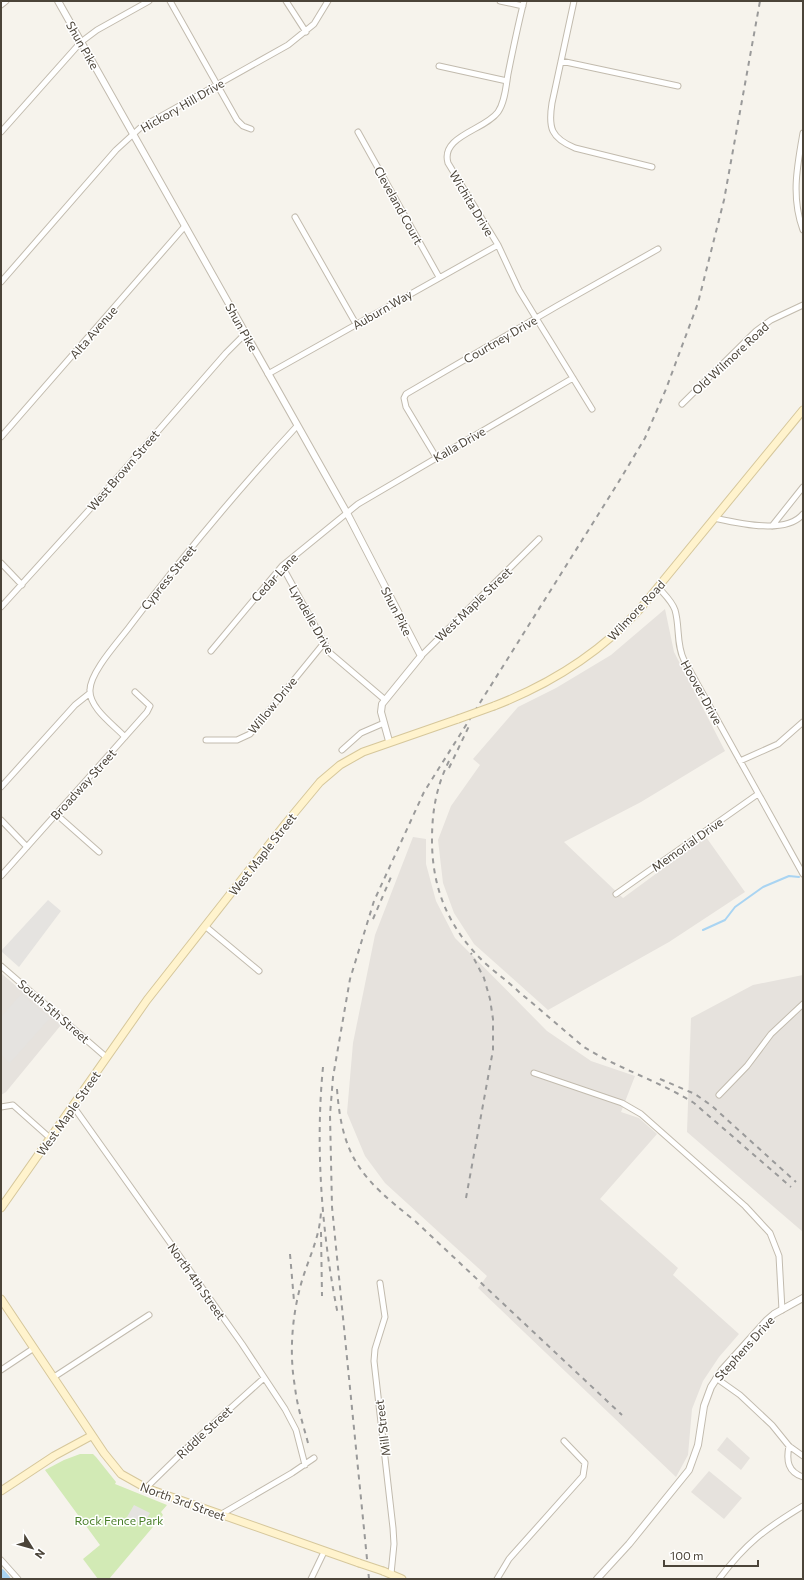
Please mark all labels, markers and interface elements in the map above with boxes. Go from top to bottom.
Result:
street label: Shun Pike [64,19,102,71]
street label: Hickory Hill Drive [138,75,226,135]
street label: Cleveland Court [372,164,426,246]
street label: Wichita Drive [447,168,497,238]
street label: Auburn Way [350,286,414,332]
street label: Shun Pike [223,300,261,354]
street label: Alta Avenue [66,303,120,361]
street label: Courtney Drive [461,312,539,366]
street label: Old Wilmore Road [689,319,771,397]
street label: Kalla Drive [430,423,488,465]
street label: West Brown Street [84,427,162,513]
street label: Cypress Street [138,542,198,612]
street label: Cedar Lane [248,550,300,604]
street label: West Maple Street [432,564,514,644]
street label: Wilmore Road [605,577,668,643]
street label: Lyndelle Drive [287,582,337,656]
street label: Shun Pike [379,584,415,638]
street label: Hoover Drive [679,657,725,727]
street label: Willow Drive [245,674,299,736]
street label: Broadway Street [47,746,119,822]
street label: West Maple Street [225,810,299,898]
street label: Memorial Drive [649,814,725,874]
street label: South 5th Street [15,976,93,1046]
street label: West Maple Street [33,1068,103,1158]
street label: North 4th Street [165,1240,229,1322]
street label: Stephens Drive [711,1313,777,1383]
street label: Mill Street [372,1399,392,1457]
street label: Riddle Street [173,1403,235,1461]
street label: North 3rd Street [138,1479,228,1523]
park label: Rock Fence Park [74,1513,164,1527]
north arrow [12,1528,52,1568]
scale bar [664,1542,758,1568]
text: N [33,1547,48,1562]
text: 100 m [670,1548,704,1562]

